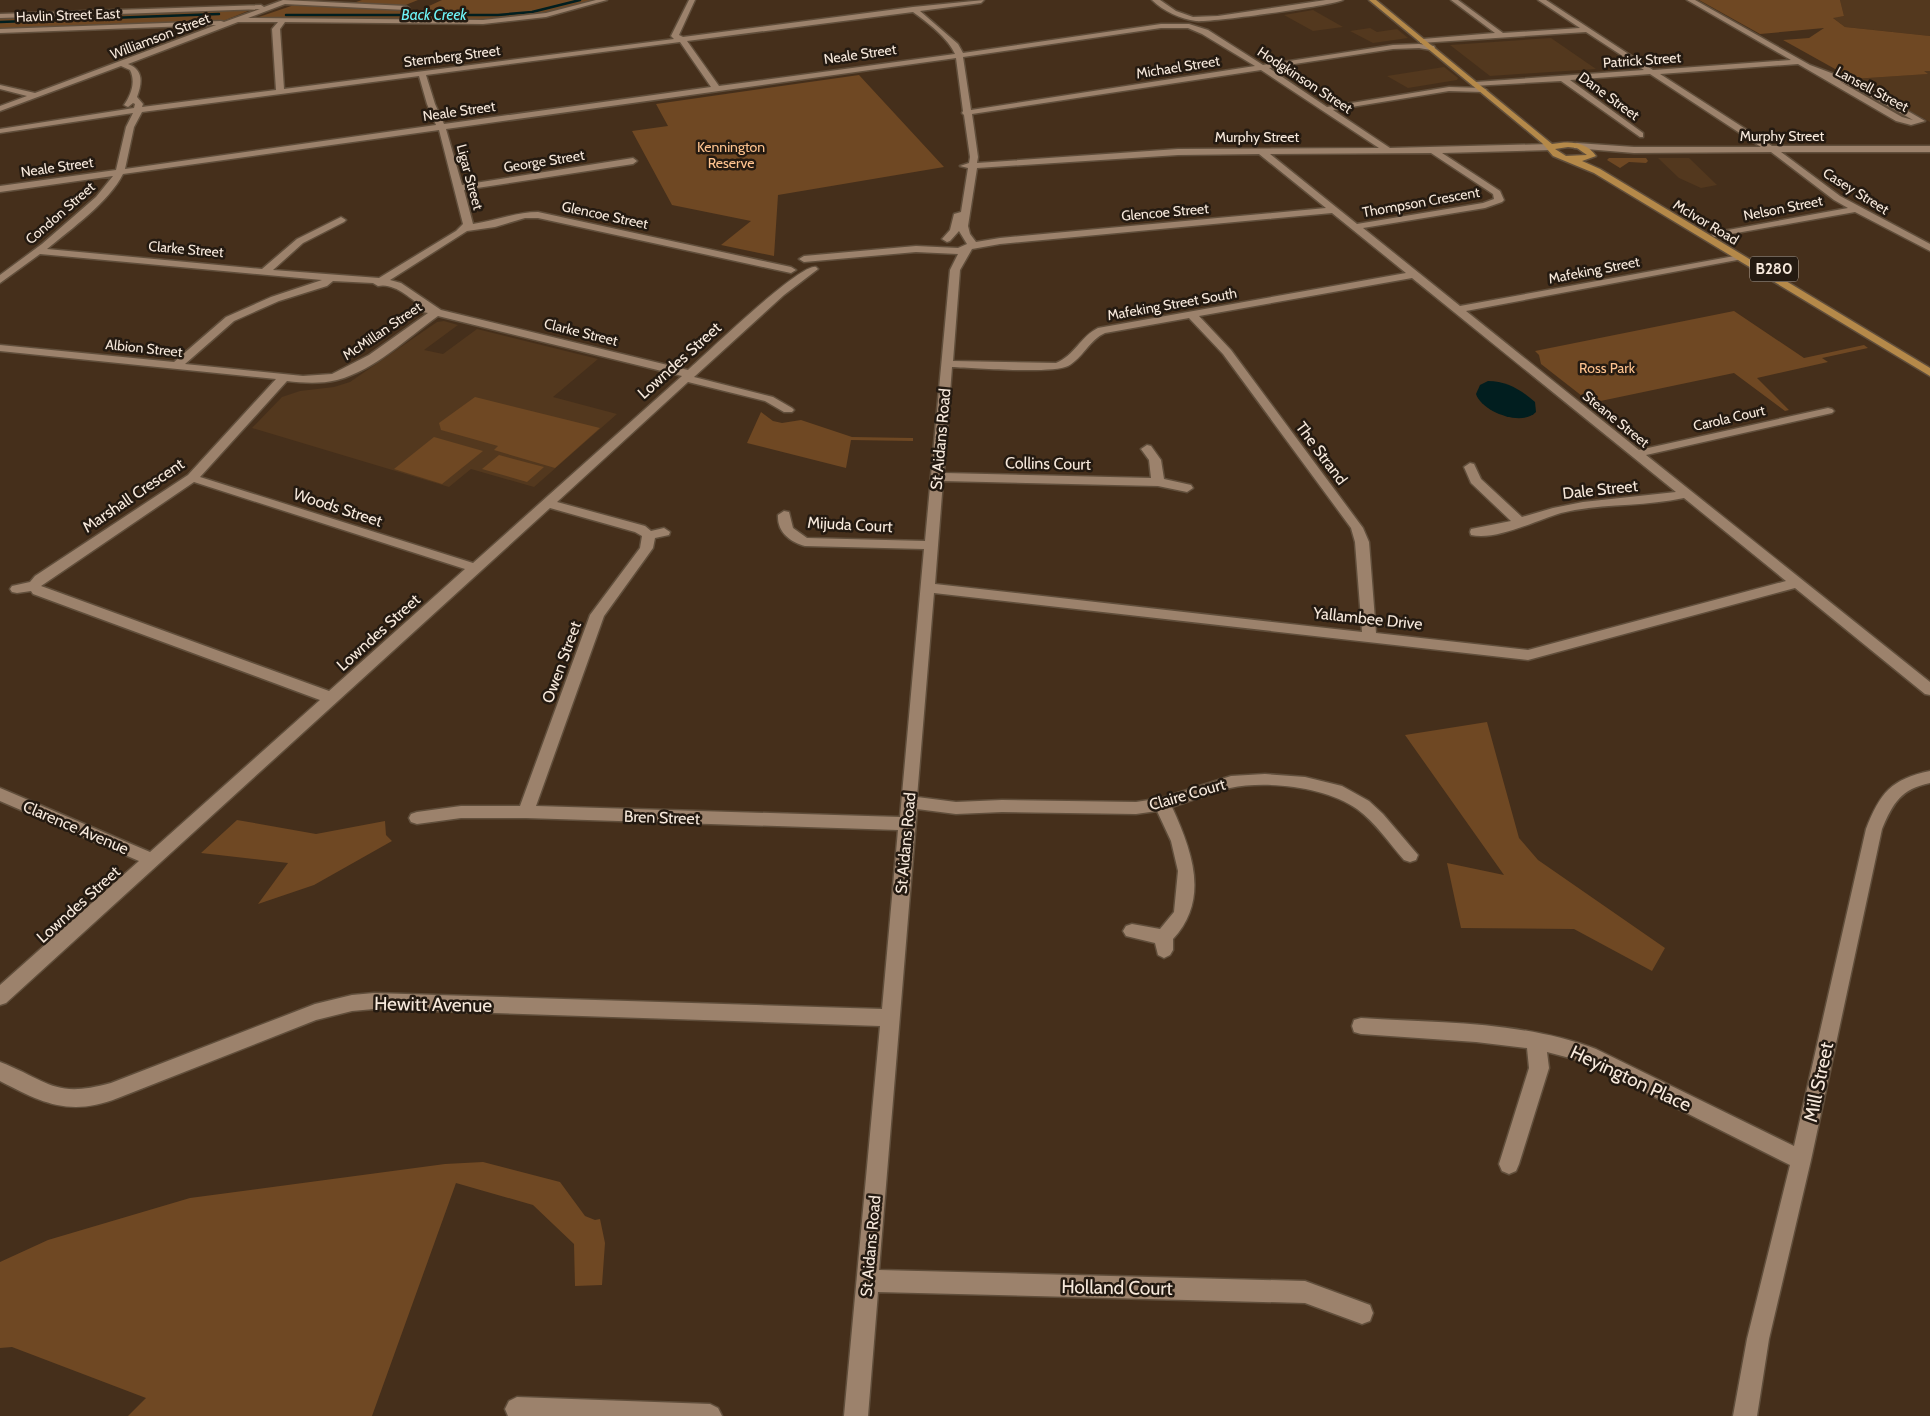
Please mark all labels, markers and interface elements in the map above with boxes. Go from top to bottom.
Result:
street label: Havlin Street East [15,4,121,26]
water label: Back Creek [401,6,467,24]
street label: Williamson Street [108,9,213,63]
street label: Neale Street [823,40,898,68]
street label: Sternberg Street [403,41,502,71]
street label: Hodgkinson Street [1254,43,1356,118]
street label: Patrick Street [1602,48,1682,72]
street label: Michael Street [1135,51,1221,82]
street label: Lansell Street [1832,62,1912,116]
street label: Dane Street [1575,68,1643,124]
street label: Neale Street [422,97,497,125]
street label: Murphy Street [1740,127,1824,145]
street label: Murphy Street [1215,128,1299,146]
park label: Kennington Reserve [697,138,765,172]
street label: Ligar Street [453,142,487,212]
street label: George Street [502,146,586,176]
street label: Neale Street [20,153,95,181]
street label: Casey Street [1820,164,1893,219]
street label: Condon Street [21,178,99,248]
street label: Thompson Crescent [1361,183,1481,221]
street label: Nelson Street [1742,191,1825,225]
street label: McIvor Road [1670,195,1742,249]
street label: Glencoe Street [560,197,650,233]
street label: Glencoe Street [1120,199,1210,225]
street label: Clarke Street [148,237,225,261]
street label: Mafeking Street [1547,252,1642,288]
road number: B280 [1750,256,1798,282]
street label: Mafeking Street South [1106,284,1238,324]
street label: McMillan Street [339,298,425,364]
street label: Clarke Street [542,314,620,350]
street label: Lowndes Street [634,318,725,403]
street label: Albion Street [105,335,184,361]
park label: Ross Park [1579,359,1636,377]
street label: Steane Street [1579,387,1653,452]
street label: St Aidans Road [927,388,954,491]
street label: Carola Court [1691,401,1767,435]
street label: The Strand [1292,418,1351,489]
street label: Collins Court [1005,453,1092,474]
street label: Marshall Crescent [79,454,188,536]
street label: Dale Street [1561,476,1639,503]
street label: Woods Street [291,484,385,531]
street label: Mijuda Court [807,513,894,536]
street label: Lowndes Street [333,590,424,675]
street label: Yallambee Drive [1311,603,1423,634]
street label: Owen Street [538,618,585,706]
street label: Claire Court [1147,774,1228,814]
street label: St Aidans Road [892,792,919,895]
street label: Clarence Avenue [20,797,132,858]
street label: Bren Street [624,807,701,828]
street label: Lowndes Street [33,862,124,947]
street label: Hewitt Avenue [374,992,492,1017]
street label: Mill Street [1799,1039,1838,1124]
street label: Heyington Place [1567,1040,1695,1117]
street label: St Aidans Road [857,1195,884,1298]
street label: Holland Court [1061,1275,1173,1300]

